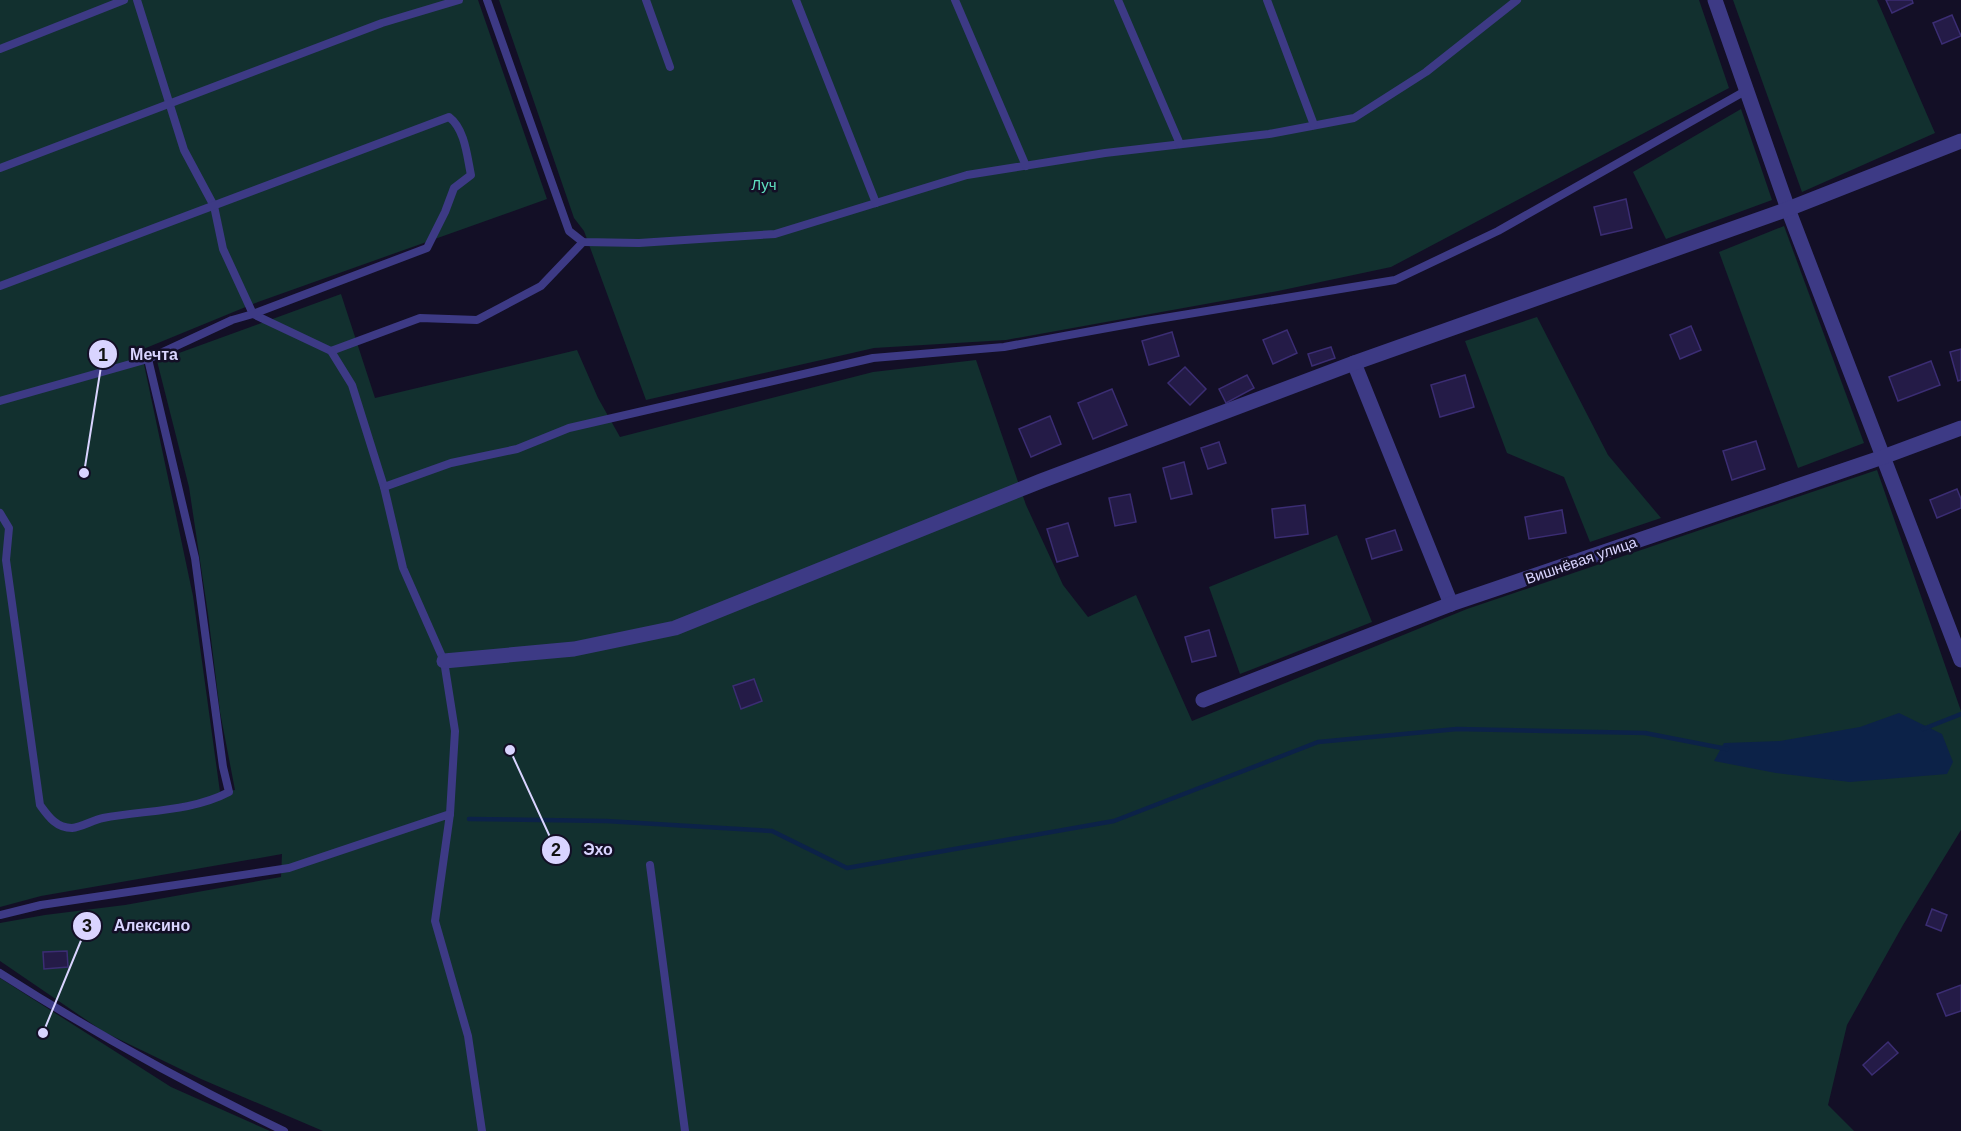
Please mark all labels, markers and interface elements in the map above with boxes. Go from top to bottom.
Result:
park label: Луч [751,176,777,193]
callout: Мечта [88,337,190,371]
text: 1 [98,345,108,365]
text: Мечта [130,346,178,363]
street label: Вишнёвая улица [1523,533,1640,587]
callout: Эхо [541,833,625,867]
text: 2 [551,840,561,860]
text: Эхо [583,841,613,858]
callout: Алексино [72,909,203,943]
text: 3 [82,916,92,936]
text: Алексино [114,917,190,934]

